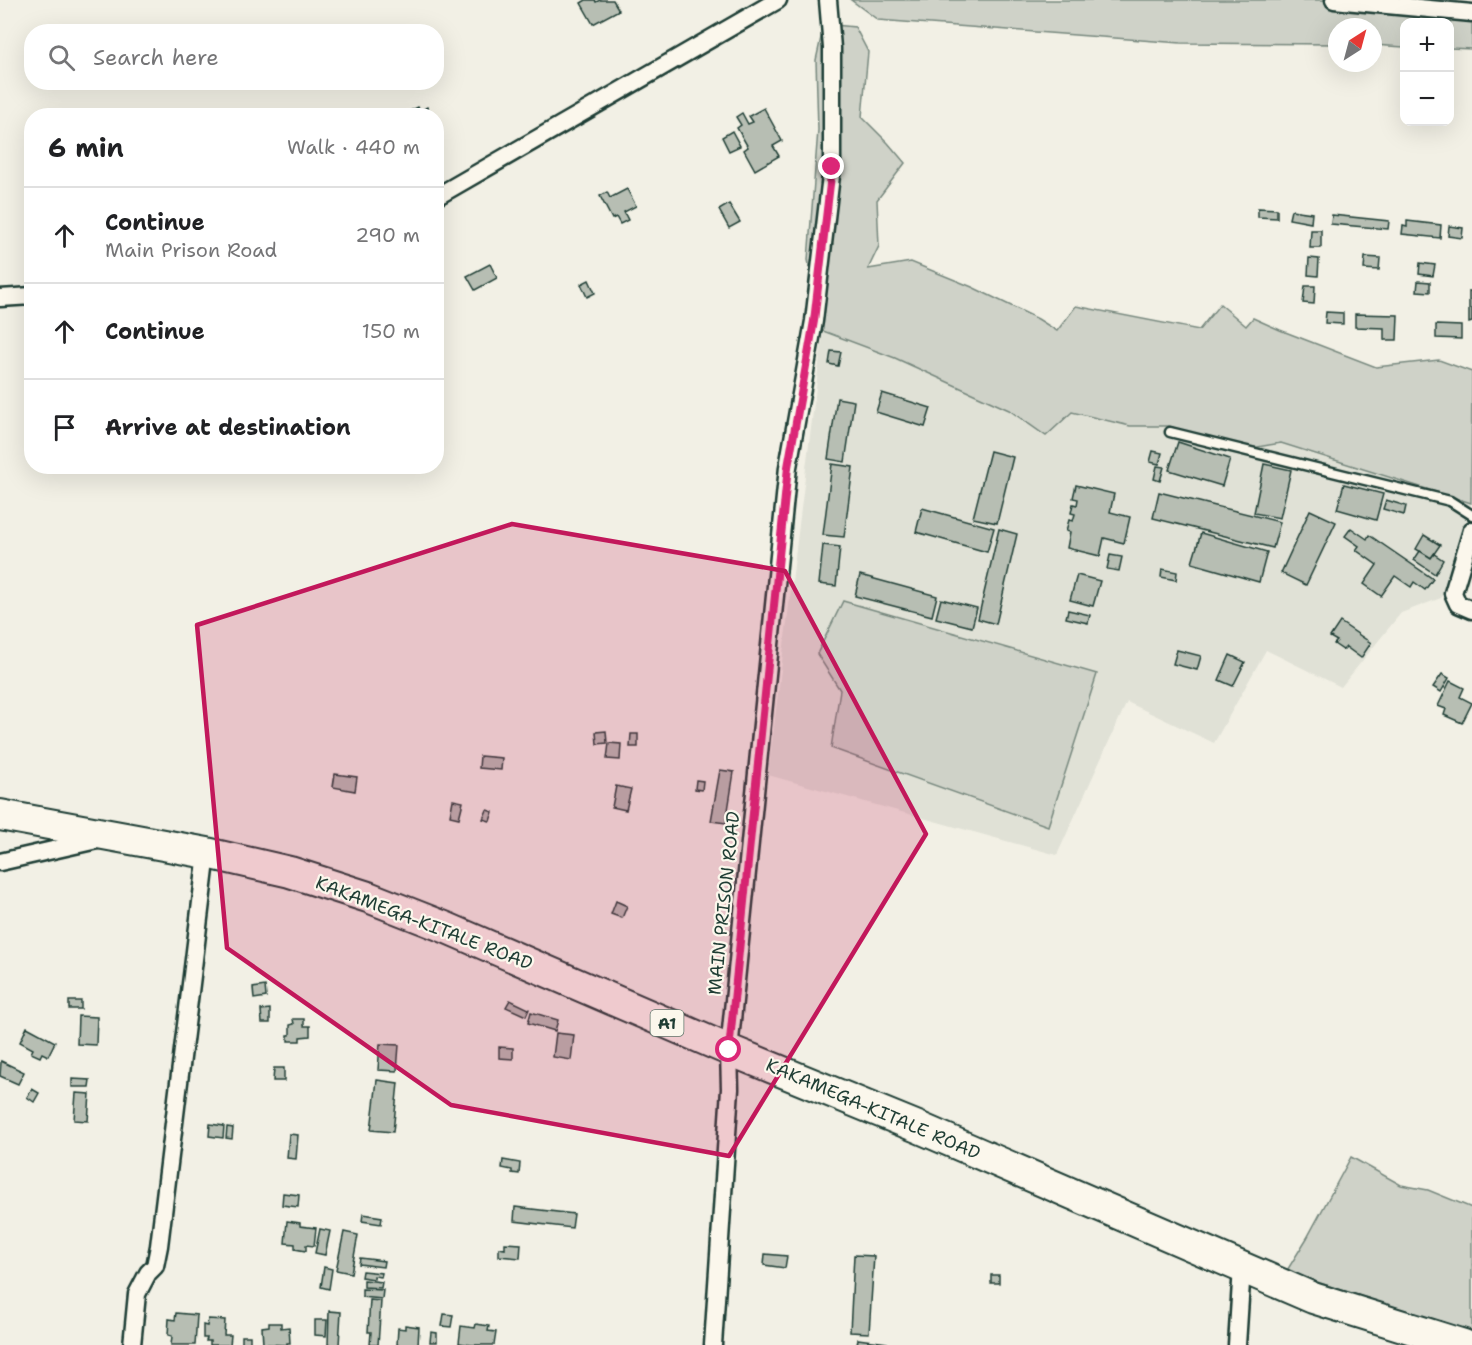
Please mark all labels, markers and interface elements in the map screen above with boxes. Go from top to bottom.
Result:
north arrow [1328,18,1382,72]
map controls [1400,18,1454,126]
button: + [1400,18,1454,72]
search box [24,24,444,90]
icon: search [45,41,78,74]
text: Search here [93,43,219,72]
button: − [1400,72,1454,126]
text: 6 min [48,130,124,165]
text: Walk · 440 m [287,134,420,160]
route end [818,153,844,179]
text: Continue [105,208,205,237]
icon: ahead [48,219,81,252]
text: 290 m [355,222,420,248]
text: Main Prison Road [105,237,277,263]
icon: ahead [48,315,81,348]
text: Continue [105,317,205,346]
text: 150 m [362,318,420,344]
icon: arrive [48,411,81,444]
text: Arrive at destination [105,413,351,442]
street label: MAIN PRISON ROAD [702,810,746,996]
street label: KAKAMEGA-KITALE ROAD [312,870,536,976]
road number: A1 [650,1010,684,1036]
route start [715,1036,741,1062]
street label: KAKAMEGA-KITALE ROAD [762,1053,984,1165]

